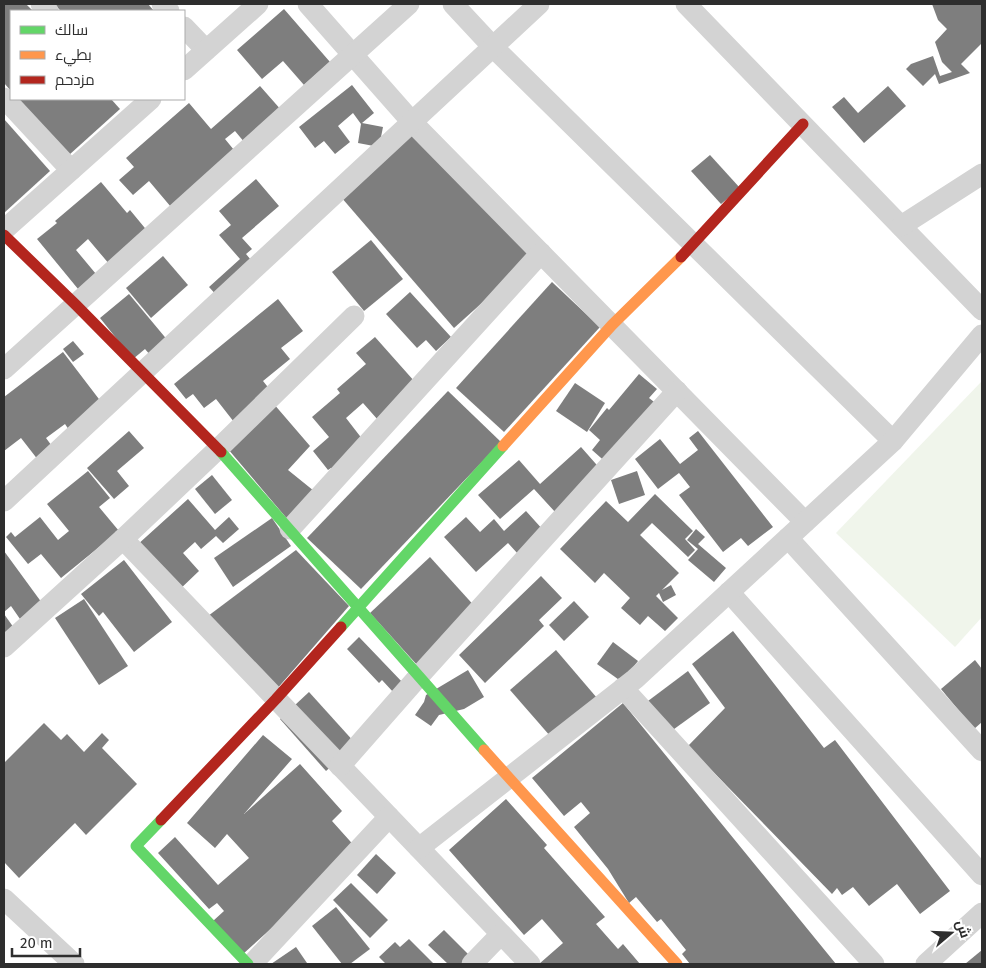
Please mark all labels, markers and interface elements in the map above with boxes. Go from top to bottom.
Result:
legend [10,10,185,100]
text: سالك [55,21,88,39]
text: بطيء [55,46,92,67]
text: مزدحم [55,71,95,90]
north arrow [926,908,976,958]
text: ش [952,918,974,940]
scale bar [12,926,80,958]
text: 20 m [20,934,53,952]

